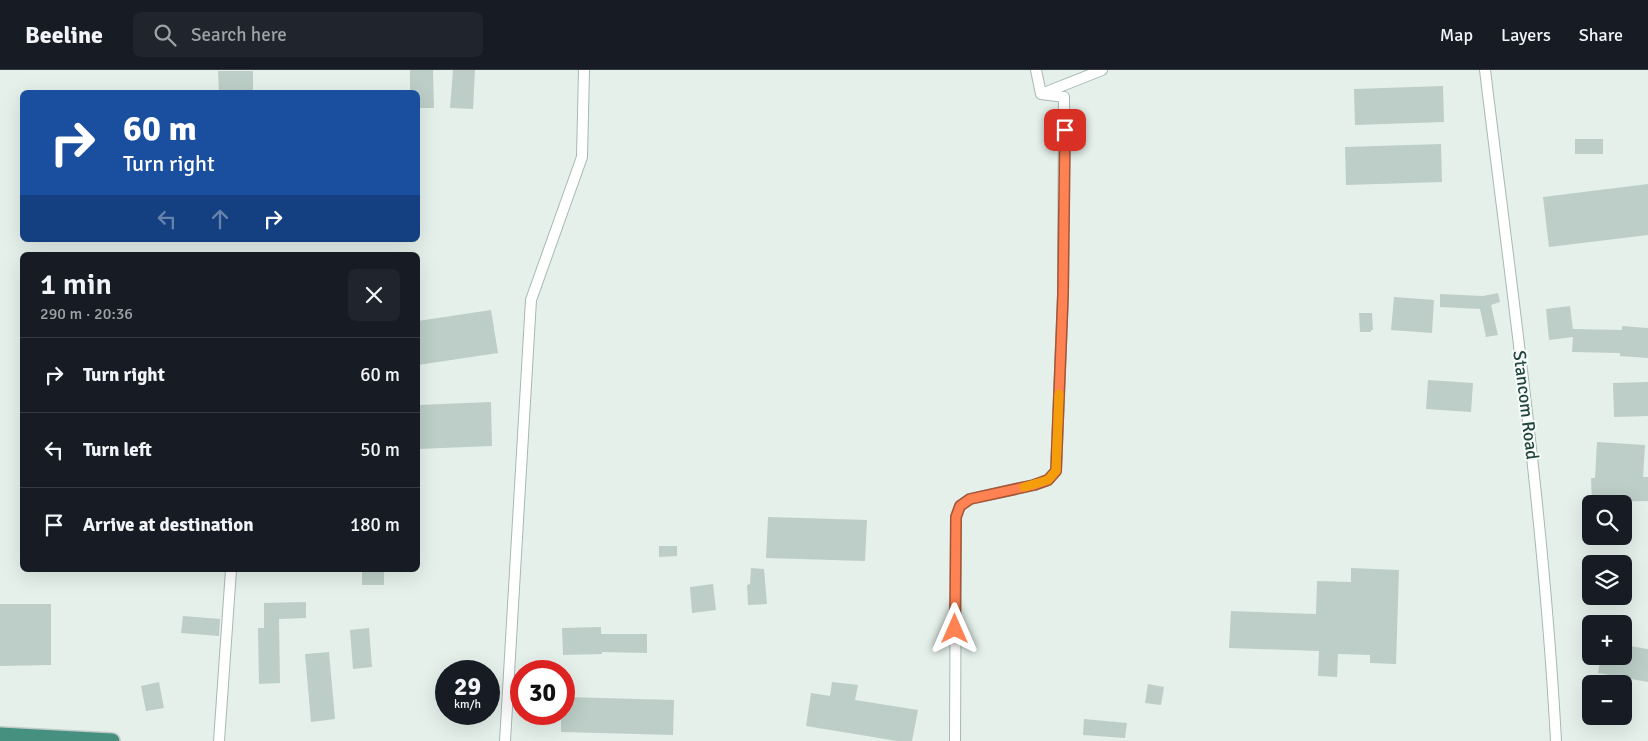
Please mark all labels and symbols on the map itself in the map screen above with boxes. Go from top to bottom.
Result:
pin [1044,109,1086,151]
street label: Stancom Road [1508,349,1544,461]
position arrow [928,602,980,654]
speed limit sign: 30 [510,660,575,725]

